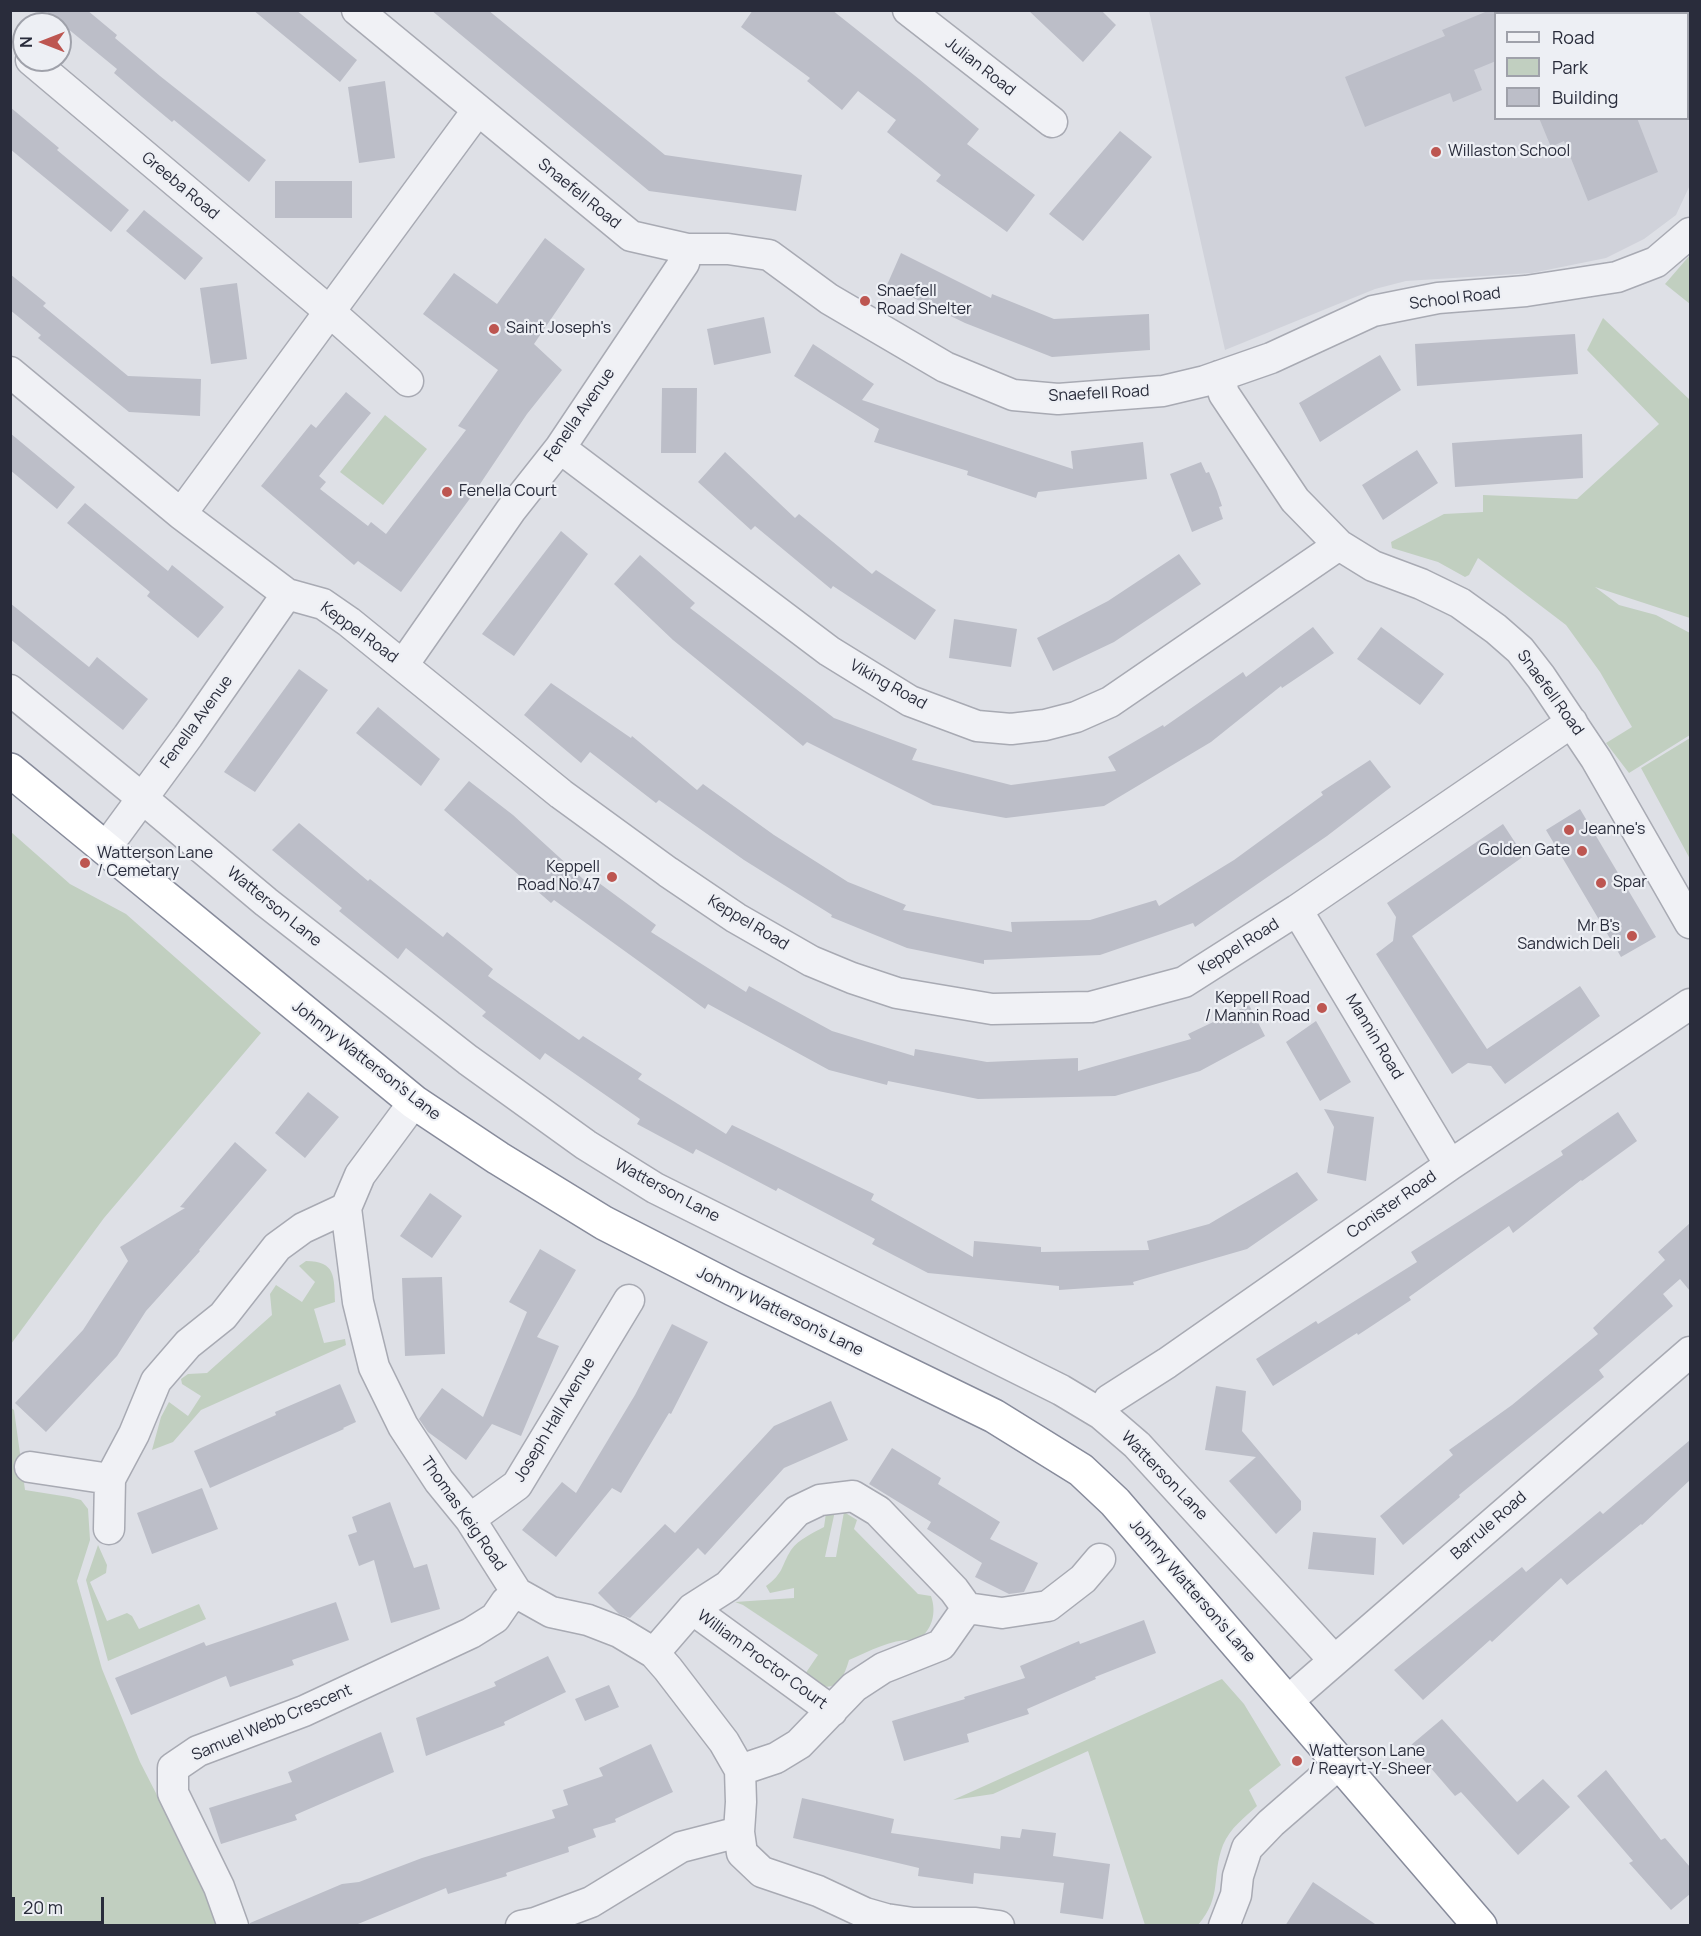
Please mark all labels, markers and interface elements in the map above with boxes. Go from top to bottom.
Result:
north arrow [12,12,72,72]
legend [1494,12,1689,120]
text: Road [1552,25,1595,49]
street label: Julian Road [941,34,1019,100]
text: N [15,36,37,48]
text: Park [1552,55,1588,79]
text: Building [1552,85,1618,109]
place label: Willaston School [1448,142,1570,162]
marker: Willaston School [1429,145,1443,159]
street label: Greeba Road [137,148,223,224]
street label: Snaefell Road [534,155,624,233]
place label: Snaefell Road Shelter [877,282,972,320]
street label: School Road [1408,284,1502,314]
marker: Snaefell Road Shelter [858,294,872,308]
place label: Saint Joseph's [506,319,611,339]
marker: Saint Joseph's [487,322,501,336]
street label: Fenella Avenue [541,364,619,466]
street label: Snaefell Road [1048,382,1150,406]
place label: Fenella Court [459,482,557,502]
marker: Fenella Court [440,485,454,499]
street label: Keppel Road [316,598,402,668]
street label: Snaefell Road [1513,647,1587,739]
street label: Viking Road [846,656,930,714]
street label: Fenella Avenue [157,672,237,772]
place label: Jeanne's [1581,820,1645,840]
marker: Jeanne's [1562,823,1576,837]
place label: Golden Gate [1479,841,1570,861]
place label: Watterson Lane / Cemetary [97,844,213,882]
marker: Golden Gate [1575,844,1589,858]
marker: Watterson Lane / Cemetary [78,856,92,870]
place label: Keppell Road No.47 [517,858,600,896]
street label: Watterson Lane [223,863,325,951]
marker: Keppell Road No.47 [605,870,619,884]
place label: Spar [1613,873,1647,893]
marker: Spar [1594,876,1608,890]
street label: Keppel Road [704,891,792,955]
street label: Keppel Road [1195,915,1283,979]
place label: Mr B's Sandwich Deli [1517,917,1620,955]
marker: Mr B's Sandwich Deli [1625,929,1639,943]
place label: Keppell Road / Mannin Road [1205,989,1310,1027]
street label: Mannin Road [1341,991,1407,1083]
street label: Johnny Watterson's Lane [288,997,444,1125]
marker: Keppell Road / Mannin Road [1315,1001,1329,1015]
street label: Watterson Lane [611,1155,723,1227]
street label: Conister Road [1344,1167,1440,1243]
street label: Johnny Watterson's Lane [694,1263,866,1361]
street label: Joseph Hall Avenue [510,1354,600,1486]
street label: Watterson Lane [1117,1428,1211,1524]
street label: Thomas Keig Road [416,1453,510,1575]
street label: Barrule Road [1447,1488,1531,1564]
street label: Johnny Watterson's Lane [1125,1516,1259,1666]
street label: William Proctor Court [693,1606,831,1714]
street label: Samuel Webb Crescent [189,1681,355,1765]
place label: Watterson Lane / Reayrt-Y-Sheer [1309,1742,1432,1780]
marker: Watterson Lane / Reayrt-Y-Sheer [1290,1754,1304,1768]
scale bar [15,1885,106,1923]
text: 20 m [23,1895,63,1919]

